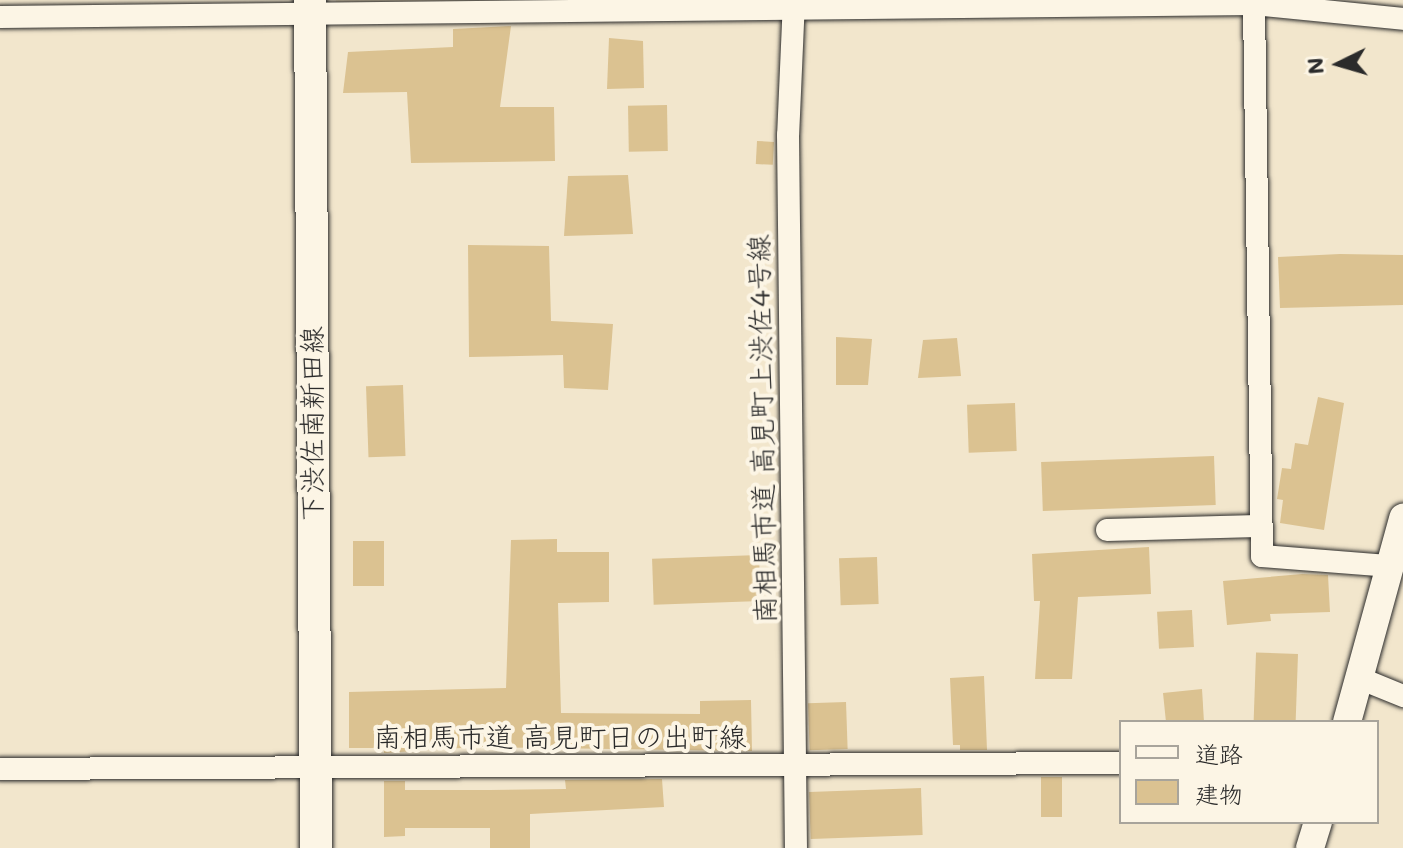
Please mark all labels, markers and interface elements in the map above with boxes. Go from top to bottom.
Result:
north arrow [1299,24,1379,104]
text: N [1299,57,1330,76]
street label: 南相馬市道 高見町上渋佐4号線 [741,234,781,624]
street label: 下渋佐南新田線 [294,326,328,522]
street label: 南相馬市道 高見町日の出町線 [374,719,746,753]
legend [1119,720,1379,824]
text: 道路 [1195,738,1243,769]
text: 建物 [1195,778,1243,809]

